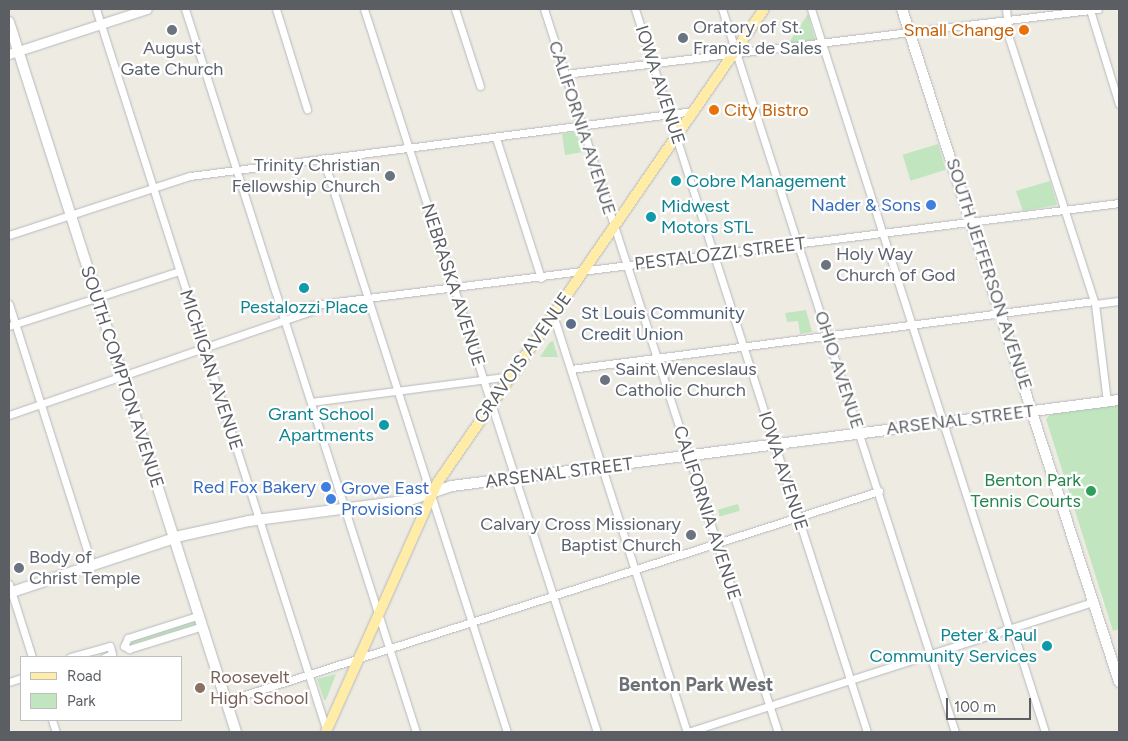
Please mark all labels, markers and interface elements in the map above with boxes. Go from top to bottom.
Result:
place label: Oratory of St. Francis de Sales [693,17,822,59]
place label: Small Change [903,19,1014,41]
street label: IOWA AVENUE [631,23,689,147]
marker: August Gate Church [166,24,178,36]
marker: Small Change [1018,24,1030,36]
marker: Oratory of St. Francis de Sales [677,32,689,44]
place label: August Gate Church [121,38,223,80]
street label: CALIFORNIA AVENUE [544,38,620,218]
place label: City Bistro [724,99,809,121]
marker: City Bistro [708,104,720,116]
place label: Trinity Christian Fellowship Church [232,155,380,198]
street label: SOUTH JEFFERSON AVENUE [941,156,1037,392]
marker: Trinity Christian Fellowship Church [384,170,396,182]
place label: Cobre Management [686,170,846,192]
marker: Cobre Management [670,175,682,187]
place label: Nader & Sons [811,194,921,216]
place label: Midwest Motors STL [661,196,753,238]
marker: Nader & Sons [925,199,937,211]
street label: NEBRASKA AVENUE [417,201,489,369]
marker: Midwest Motors STL [645,211,657,223]
street label: PESTALOZZI STREET [633,233,807,275]
place label: Holy Way Church of God [836,244,956,286]
marker: Holy Way Church of God [820,259,832,271]
street label: SOUTH COMPTON AVENUE [76,263,168,491]
marker: Pestalozzi Place [298,282,310,294]
street label: MICHIGAN AVENUE [175,287,247,453]
street label: GRAVOIS AVENUE [470,288,576,428]
place label: Pestalozzi Place [240,296,368,318]
place label: St Louis Community Credit Union [581,303,745,346]
street label: OHIO AVENUE [810,308,868,432]
marker: St Louis Community Credit Union [565,318,577,330]
place label: Saint Wenceslaus Catholic Church [615,359,757,402]
marker: Saint Wenceslaus Catholic Church [599,374,611,386]
street label: ARSENAL STREET [885,400,1035,440]
place label: Grant School Apartments [268,404,374,446]
street label: IOWA AVENUE [754,409,812,533]
marker: Grant School Apartments [378,419,390,431]
street label: CALIFORNIA AVENUE [669,423,745,603]
street label: ARSENAL STREET [484,453,634,493]
place label: Benton Park Tennis Courts [971,470,1081,512]
place label: Red Fox Bakery [193,476,316,498]
place label: Grove East Provisions [341,478,429,520]
marker: Red Fox Bakery [320,481,332,493]
marker: Benton Park Tennis Courts [1085,485,1097,497]
marker: Grove East Provisions [325,493,337,505]
place label: Calvary Cross Missionary Baptist Church [480,514,681,556]
marker: Calvary Cross Missionary Baptist Church [685,529,697,541]
place label: Body of Christ Temple [29,547,140,590]
marker: Body of Christ Temple [13,562,25,574]
place label: Peter & Paul Community Services [870,625,1037,668]
marker: Peter & Paul Community Services [1041,640,1053,652]
legend [20,656,182,721]
text: Road [67,667,102,685]
place label: Roosevelt High School [210,667,308,710]
district label: Benton Park West [618,674,774,696]
marker: Roosevelt High School [194,682,206,694]
scale bar [948,688,1033,720]
text: Park [67,692,96,710]
text: 100 m [954,698,996,716]

